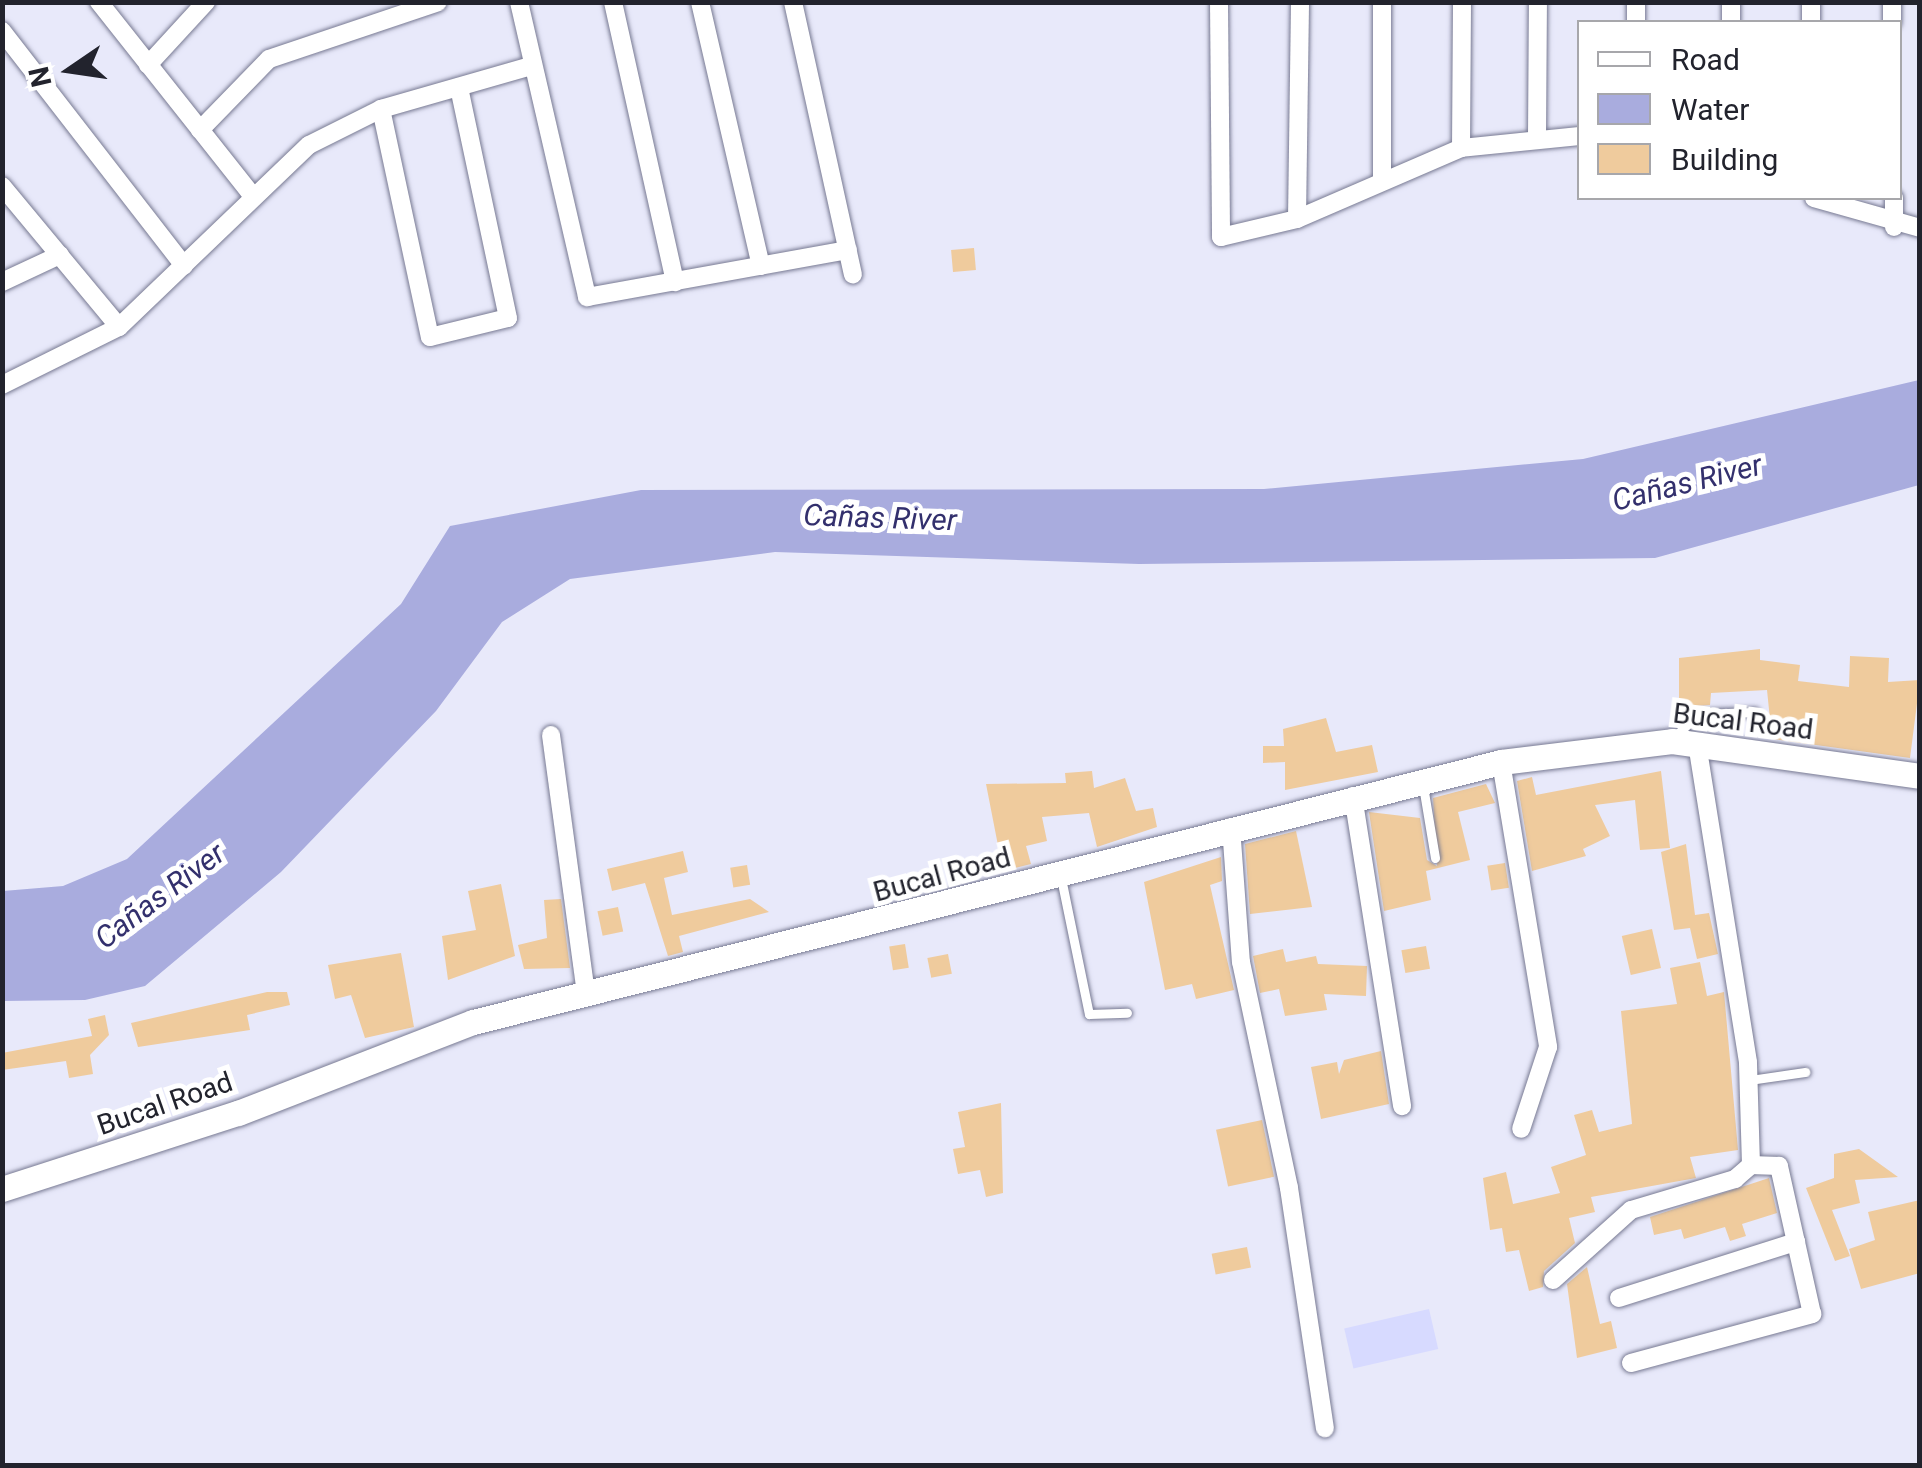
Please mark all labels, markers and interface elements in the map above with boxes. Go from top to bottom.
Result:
north arrow [20,20,120,120]
legend [1577,20,1902,200]
text: Road [1671,42,1740,77]
text: N [22,64,59,90]
text: Water [1671,92,1749,127]
text: Building [1671,142,1778,177]
water label: Cañas River [1608,447,1766,519]
water label: Cañas River [803,497,957,539]
street label: Bucal Road [1671,697,1815,747]
water label: Cañas River [88,836,232,956]
street label: Bucal Road [870,841,1014,909]
street label: Bucal Road [93,1065,237,1143]

